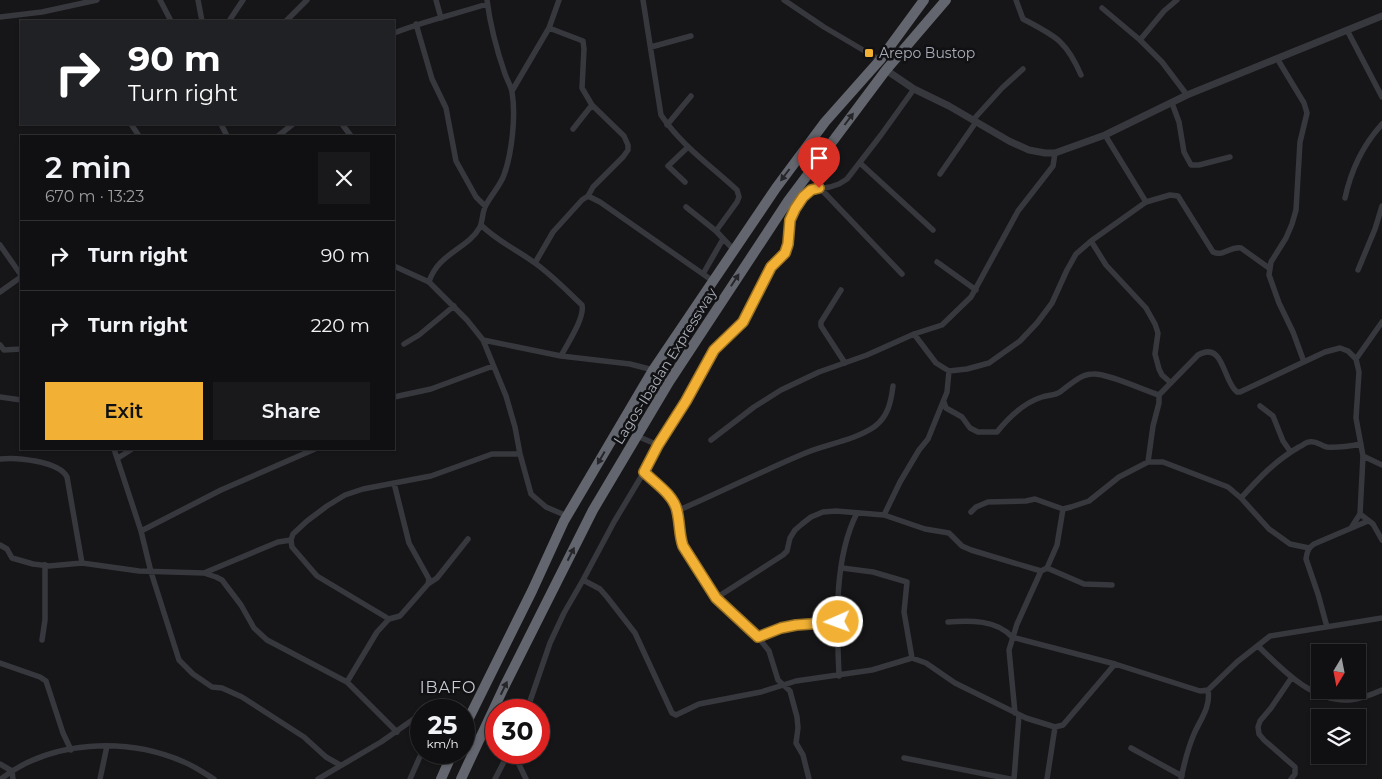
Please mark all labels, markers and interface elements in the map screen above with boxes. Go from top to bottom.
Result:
text: 90 m [128,37,221,80]
icon: right [45,40,110,105]
place label: Arepo Bustop [879,44,975,62]
marker: Arepo Bustop [863,47,875,59]
text: Turn right [128,80,238,107]
one-way arrow [844,113,855,126]
pin [798,137,840,188]
icon: arrive [805,144,833,172]
text: 2 min [45,149,132,186]
button: close [318,152,370,204]
one-way arrow [780,168,791,181]
text: 670 m · 13:23 [45,187,144,206]
icon: right [45,242,73,270]
text: Turn right [88,244,188,267]
text: 90 m [321,244,370,267]
one-way arrow [730,273,740,286]
street label: Lagos-Ibadan Expressway [609,284,721,448]
icon: right [45,312,73,340]
text: Turn right [88,314,188,337]
text: 220 m [311,314,370,337]
button: Exit [45,382,203,440]
button: Share [213,382,370,440]
one-way arrow [597,451,606,464]
one-way arrow [567,547,575,561]
position arrow [811,595,863,647]
north arrow [1311,644,1366,699]
map controls [1311,644,1366,764]
district label: IBAFO [420,678,476,697]
one-way arrow [500,680,508,695]
speed limit sign: 30 [485,699,550,764]
button: layers [1311,709,1366,764]
text: 25 [428,710,457,740]
text: km/h [426,736,459,751]

